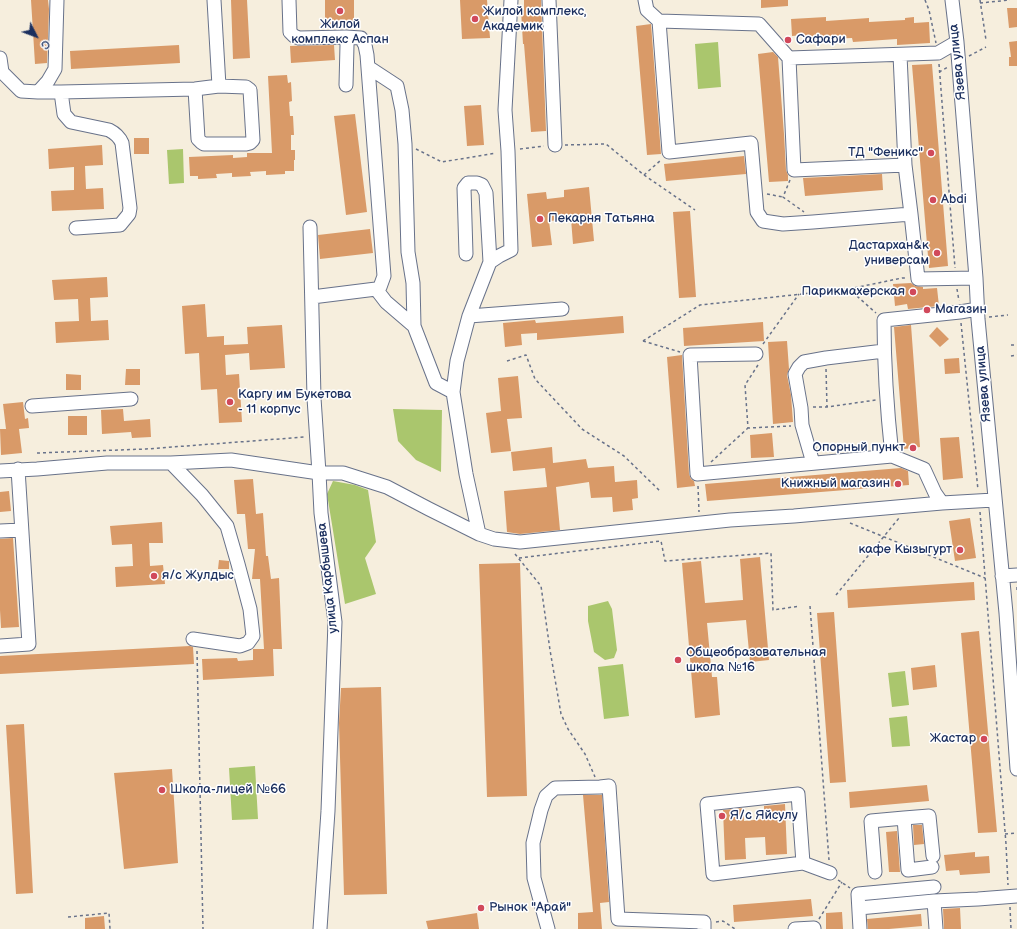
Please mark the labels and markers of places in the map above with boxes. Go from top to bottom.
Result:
place label: Жилой комплекс, Академик [483,4,586,35]
marker: Жилой комплекс Аспан [335,6,345,16]
marker: Жилой комплекс, Академик [470,14,480,24]
place label: Жилой комплекс Аспан [291,17,389,48]
place label: Сафари [796,32,846,48]
marker: Сафари [783,35,793,45]
place label: ТД "Феникс" [848,145,923,161]
marker: ТД "Феникс" [926,148,936,158]
place label: Abdi [941,192,967,208]
marker: Abdi [928,195,938,205]
place label: Пекарня Татьяна [548,211,655,227]
marker: Пекарня Татьяна [535,214,545,224]
place label: Дастархан&к универсам [849,238,929,269]
marker: Дастархан&к универсам [932,248,942,258]
place label: Парикмахерская [801,284,905,300]
marker: Парикмахерская [908,287,918,297]
place label: Магазин [935,302,987,318]
marker: Магазин [922,305,932,315]
place label: Каргу им Букетова - 11 корпус [238,387,352,418]
marker: Каргу им Букетова - 11 корпус [225,397,235,407]
place label: Опорный пункт [813,440,905,456]
marker: Опорный пункт [908,443,918,453]
place label: Книжный магазин [781,476,890,492]
marker: Книжный магазин [893,479,903,489]
place label: кафе Кызыгурт [858,542,952,558]
marker: кафе Кызыгурт [955,545,965,555]
place label: я/c Жулдыс [162,568,234,584]
marker: я/c Жулдыс [149,571,159,581]
place label: Общеобразовательная школа №16 [686,645,826,676]
marker: Общеобразовательная школа №16 [673,655,683,665]
place label: Жастар [930,731,976,747]
marker: Жастар [979,734,989,744]
place label: Школа-лицей №66 [170,782,286,798]
marker: Школа-лицей №66 [157,785,167,795]
place label: Я/c Яйсулу [730,808,798,824]
marker: Я/c Яйсулу [717,811,727,821]
place label: Рынок "Арай" [489,900,571,916]
marker: Рынок "Арай" [476,903,486,913]

